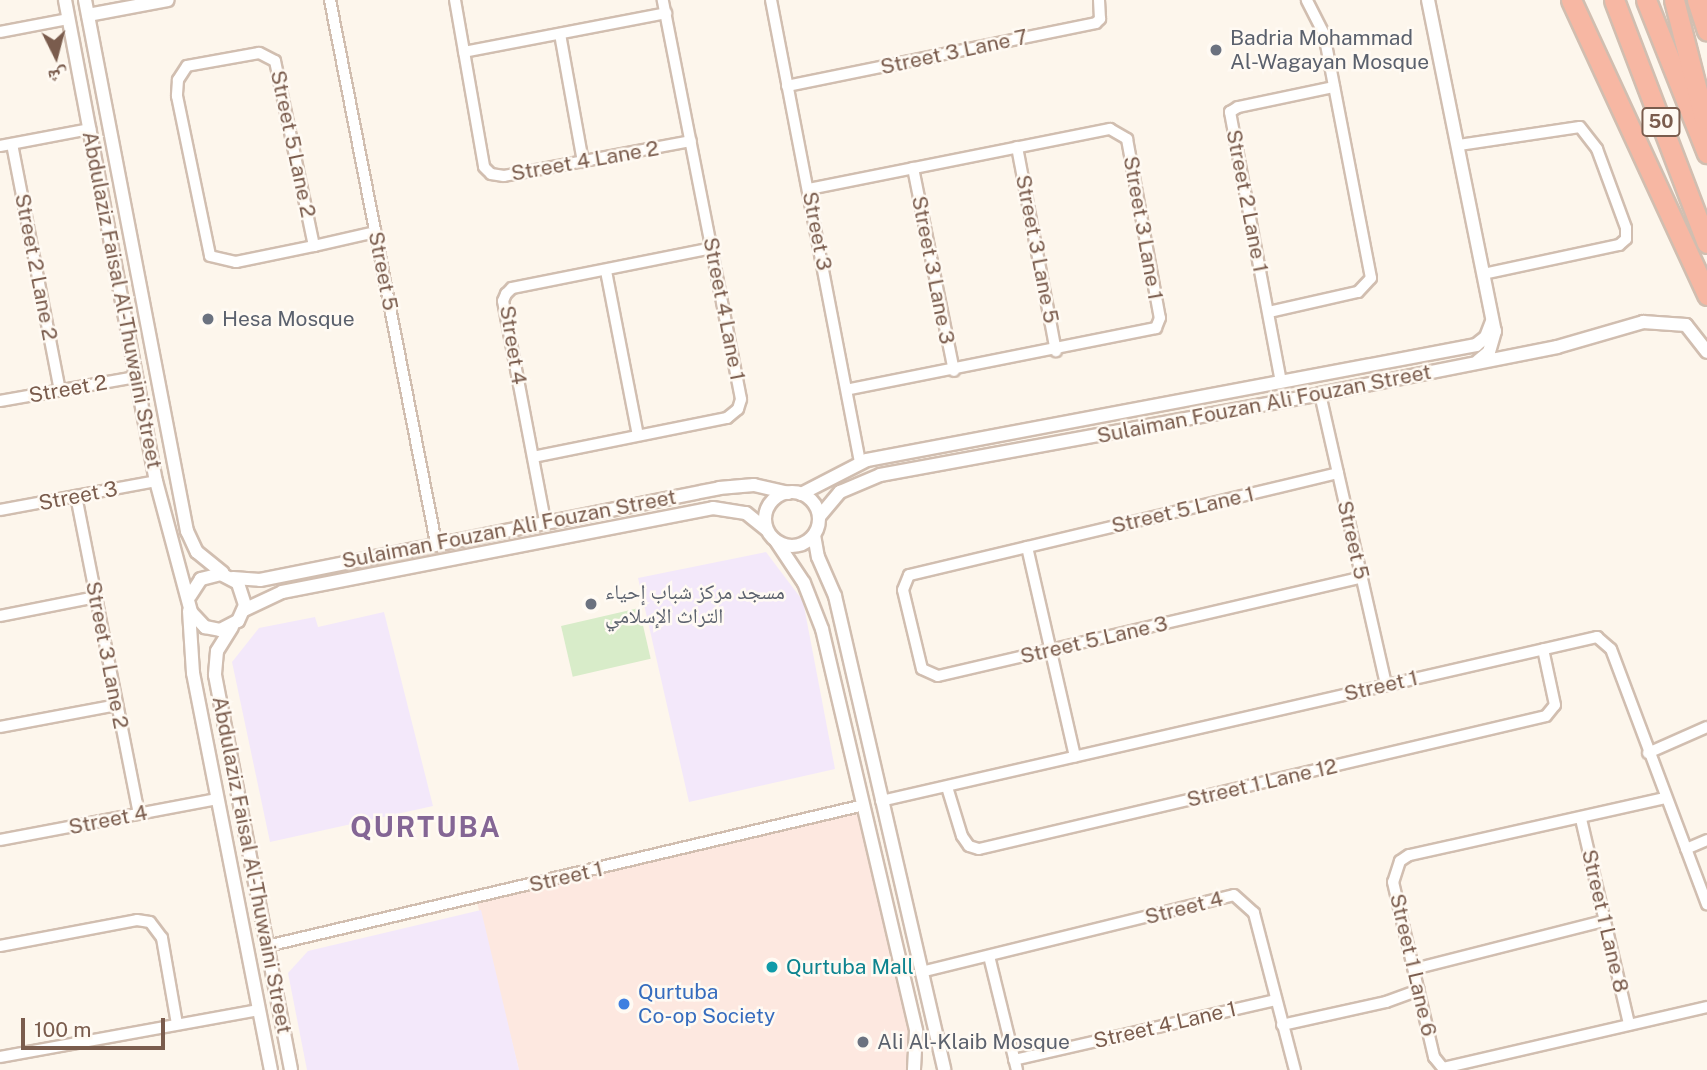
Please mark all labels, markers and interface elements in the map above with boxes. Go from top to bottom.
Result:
north arrow [21,21,91,91]
street label: Street 3 Lane 7 [878,24,1030,80]
place label: Badria Mohammad Al-Wagayan Mosque [1230,25,1429,75]
marker: Badria Mohammad Al-Wagayan Mosque [1208,42,1224,58]
text: ش [47,65,69,89]
street label: Street 5 Lane 2 [265,68,321,220]
road number: 50 [1640,106,1682,138]
street label: Street 2 Lane 1 [1221,127,1273,275]
street label: Abdulaziz Faisal Al-Thuwaini Street [77,129,167,471]
street label: Street 4 Lane 2 [509,136,661,186]
street label: Street 3 Lane 1 [1118,154,1168,302]
street label: Street 3 Lane 5 [1010,173,1064,325]
street label: Street 3 [797,189,837,273]
street label: Street 2 Lane 2 [9,191,63,343]
street label: Street 3 Lane 3 [906,194,960,346]
street label: Street 5 [363,229,403,313]
street label: Street 4 Lane 1 [698,235,750,383]
street label: Street 4 [494,304,532,386]
place label: Hesa Mosque [222,306,355,332]
marker: Hesa Mosque [200,311,216,327]
street label: Sulaiman Fouzan Ali Fouzan Street [1095,359,1433,449]
street label: Street 2 [27,370,109,408]
street label: Street 3 [36,476,120,516]
street label: Street 5 Lane 1 [1109,481,1257,539]
street label: Sulaiman Fouzan Ali Fouzan Street [340,484,678,574]
street label: Street 5 [1332,498,1374,582]
street label: Street 3 Lane 2 [80,579,134,731]
place label: مسجد مركز شباب إحياء التراث الإسلامي [605,579,785,629]
marker: مسجد مركز شباب إحياء التراث الإسلامي [583,596,599,612]
street label: Street 5 Lane 3 [1018,611,1170,669]
street label: Street 1 [1342,665,1420,707]
street label: Abdulaziz Faisal Al-Thuwaini Street [207,694,297,1036]
street label: Street 1 Lane 12 [1184,753,1340,813]
street label: Street 4 [67,800,149,840]
district label: QURTUBA [351,810,501,844]
street label: Street 1 Lane 8 [1576,847,1634,995]
street label: Street 1 [527,856,605,898]
street label: Street 4 [1142,886,1226,930]
street label: Street 1 Lane 6 [1384,891,1442,1039]
place label: Qurtuba Mall [786,954,914,980]
marker: Qurtuba Mall [764,959,780,975]
place label: Qurtuba Co-op Society [638,979,775,1029]
marker: Qurtuba Co-op Society [616,996,632,1012]
street label: Street 4 Lane 1 [1091,996,1239,1054]
scale bar [24,1004,168,1048]
text: 100 m [34,1017,91,1042]
place label: Ali Al-Klaib Mosque [877,1029,1070,1055]
marker: Ali Al-Klaib Mosque [855,1034,871,1050]

